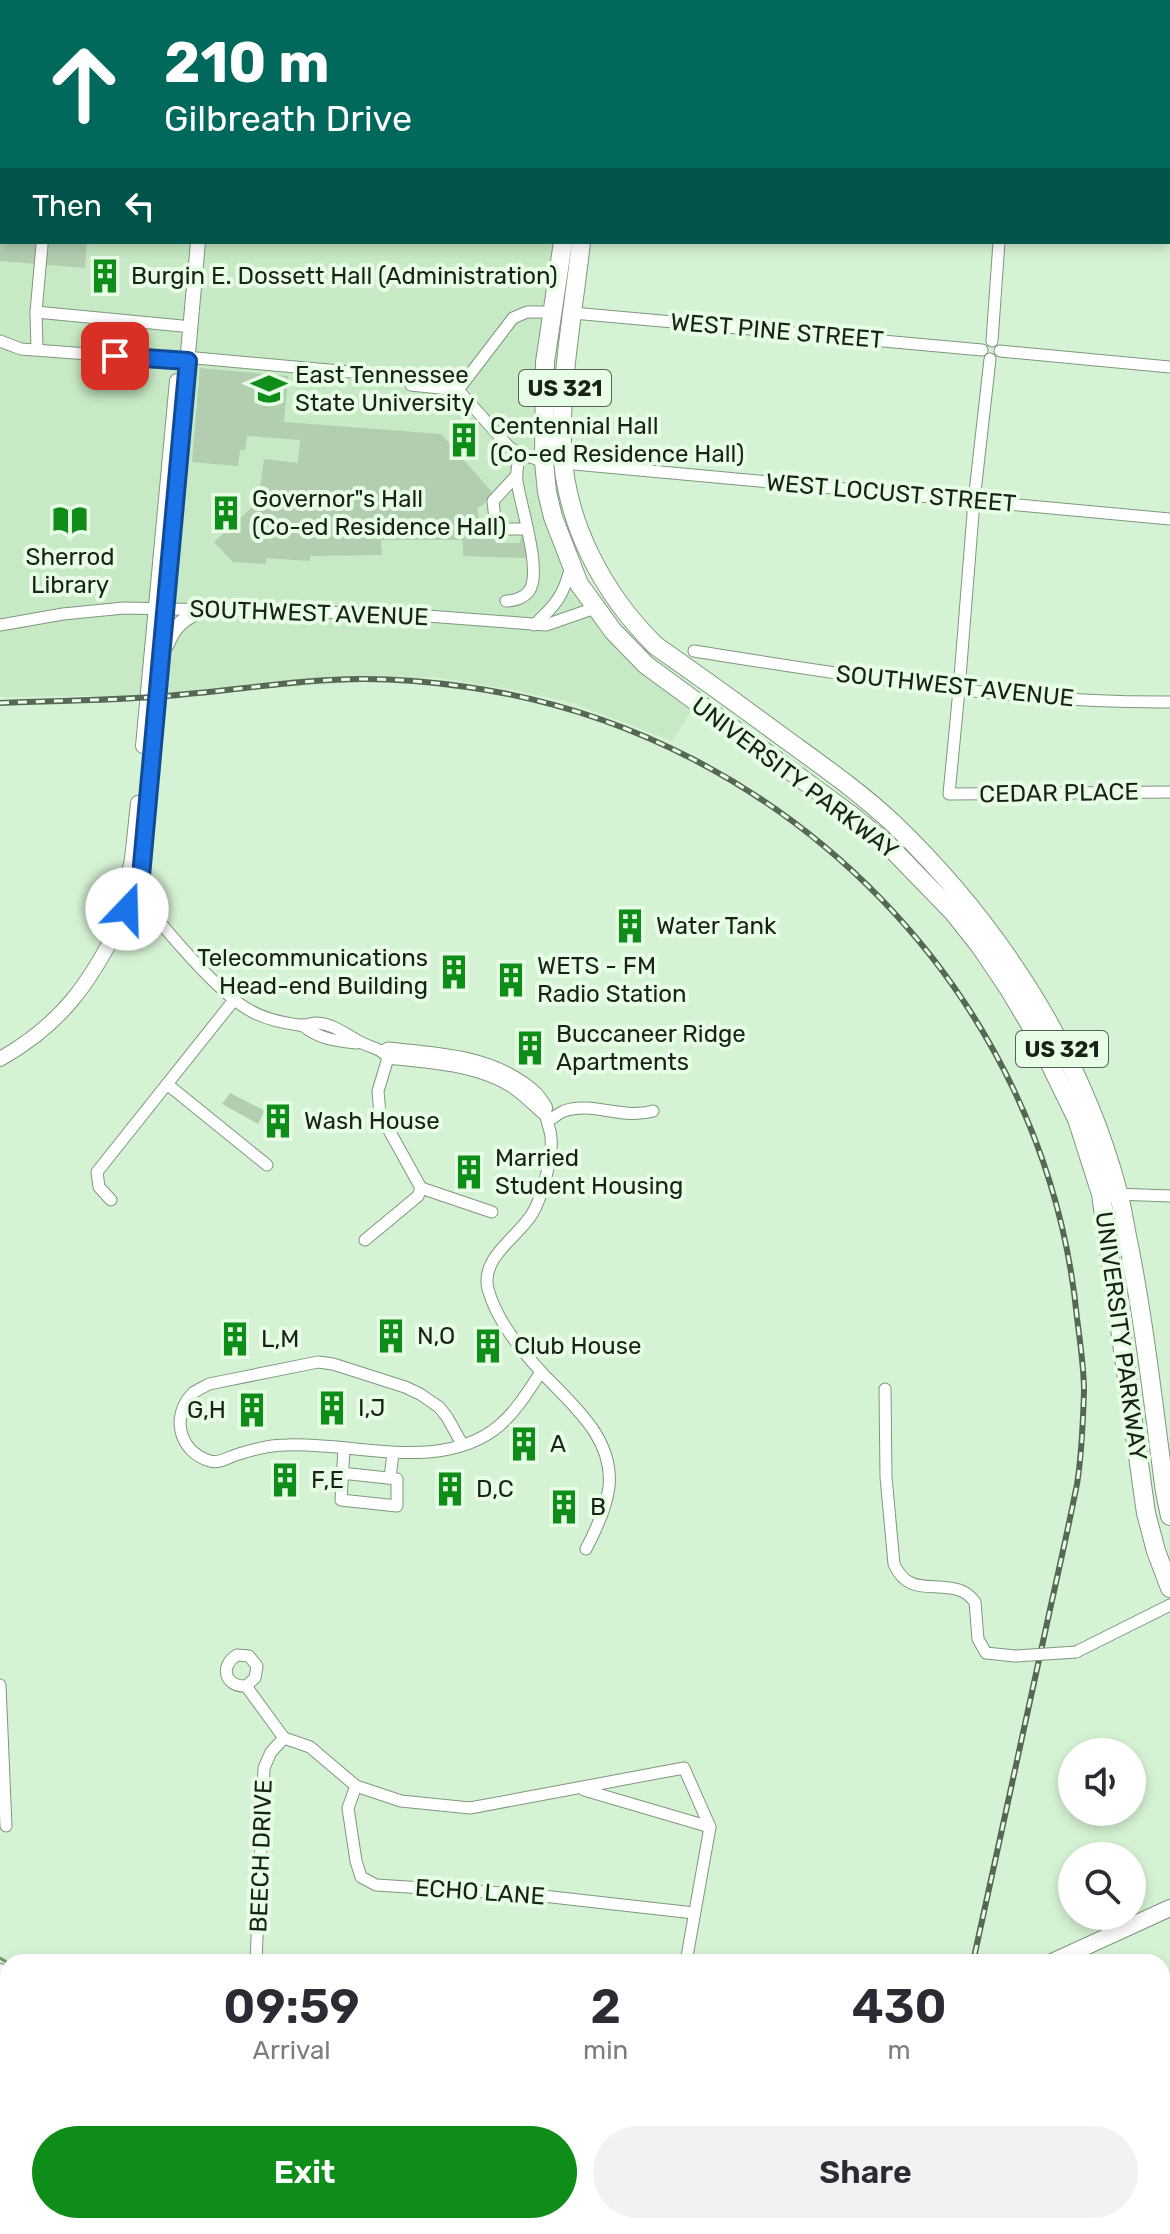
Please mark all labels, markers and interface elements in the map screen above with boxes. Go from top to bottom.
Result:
text: 210 m [164,30,330,96]
icon: ahead [32,32,136,136]
text: Gilbreath Drive [164,97,412,140]
icon: left [118,184,162,228]
text: Then [32,188,102,224]
building icon: Burgin E. Dossett Hall (Administration) [86,257,124,295]
place label: Burgin E. Dossett Hall (Administration) [131,262,558,290]
street label: WEST PINE STREET [669,308,885,354]
pin [81,322,149,390]
icon: arrive [93,334,137,378]
place label: East Tennessee State University [295,361,474,417]
school or university icon: East Tennessee State University [250,370,288,408]
road number: US 321 [519,370,611,406]
place label: Centennial Hall (Co-ed Residence Hall) [490,412,744,468]
building icon: Centennial Hall (Co-ed Residence Hall) [445,421,483,459]
street label: WEST LOCUST STREET [765,468,1017,518]
place label: Governor"s Hall (Co-ed Residence Hall) [252,485,506,541]
building icon: Governor"s Hall (Co-ed Residence Hall) [207,494,245,532]
library icon: Sherrod Library [51,501,89,539]
place label: Sherrod Library [25,543,115,599]
street label: SOUTHWEST AVENUE [189,595,429,631]
street label: SOUTHWEST AVENUE [835,660,1075,712]
street label: UNIVERSITY PARKWAY [686,691,904,865]
street label: CEDAR PLACE [979,778,1139,808]
position arrow [85,867,169,951]
building icon: Water Tank [611,907,649,945]
place label: Water Tank [656,912,777,940]
place label: Telecommunications Head-end Building [197,944,428,1000]
place label: WETS - FM Radio Station [537,952,687,1008]
building icon: Telecommunications Head-end Building [435,953,473,991]
building icon: WETS - FM Radio Station [492,961,530,999]
place label: Buccaneer Ridge Apartments [556,1020,746,1076]
building icon: Buccaneer Ridge Apartments [511,1029,549,1067]
road number: US 321 [1016,1031,1108,1067]
building icon: Wash House [259,1102,297,1140]
place label: Wash House [304,1107,440,1135]
place label: Married Student Housing [495,1144,683,1200]
building icon: Married Student Housing [450,1153,488,1191]
street label: UNIVERSITY PARKWAY [1090,1210,1152,1462]
building icon: N,O [372,1317,410,1355]
building icon: L,M [216,1320,254,1358]
place label: N,O [417,1322,455,1350]
place label: L,M [261,1325,299,1353]
building icon: Club House [469,1327,507,1365]
place label: Club House [514,1332,641,1360]
building icon: I,J [313,1389,351,1427]
building icon: G,H [233,1391,271,1429]
place label: I,J [358,1394,386,1422]
place label: G,H [187,1396,226,1424]
building icon: A [505,1425,543,1463]
place label: A [550,1430,566,1458]
building icon: F,E [266,1461,304,1499]
place label: F,E [311,1466,344,1494]
building icon: D,C [431,1470,469,1508]
place label: D,C [476,1475,514,1503]
building icon: B [545,1488,583,1526]
place label: B [590,1493,606,1521]
map controls [1058,1738,1146,1930]
button: sound [1058,1738,1146,1826]
street label: BEECH DRIVE [244,1779,278,1933]
button: search [1058,1842,1146,1930]
street label: ECHO LANE [414,1873,546,1911]
text: 09:59 [223,1978,360,2035]
text: 2 [590,1978,621,2035]
text: 430 [852,1978,947,2035]
text: Arrival [253,2035,331,2066]
text: min [583,2035,628,2066]
text: m [888,2035,911,2066]
button: Exit [32,2126,577,2218]
button: Share [593,2126,1138,2218]

